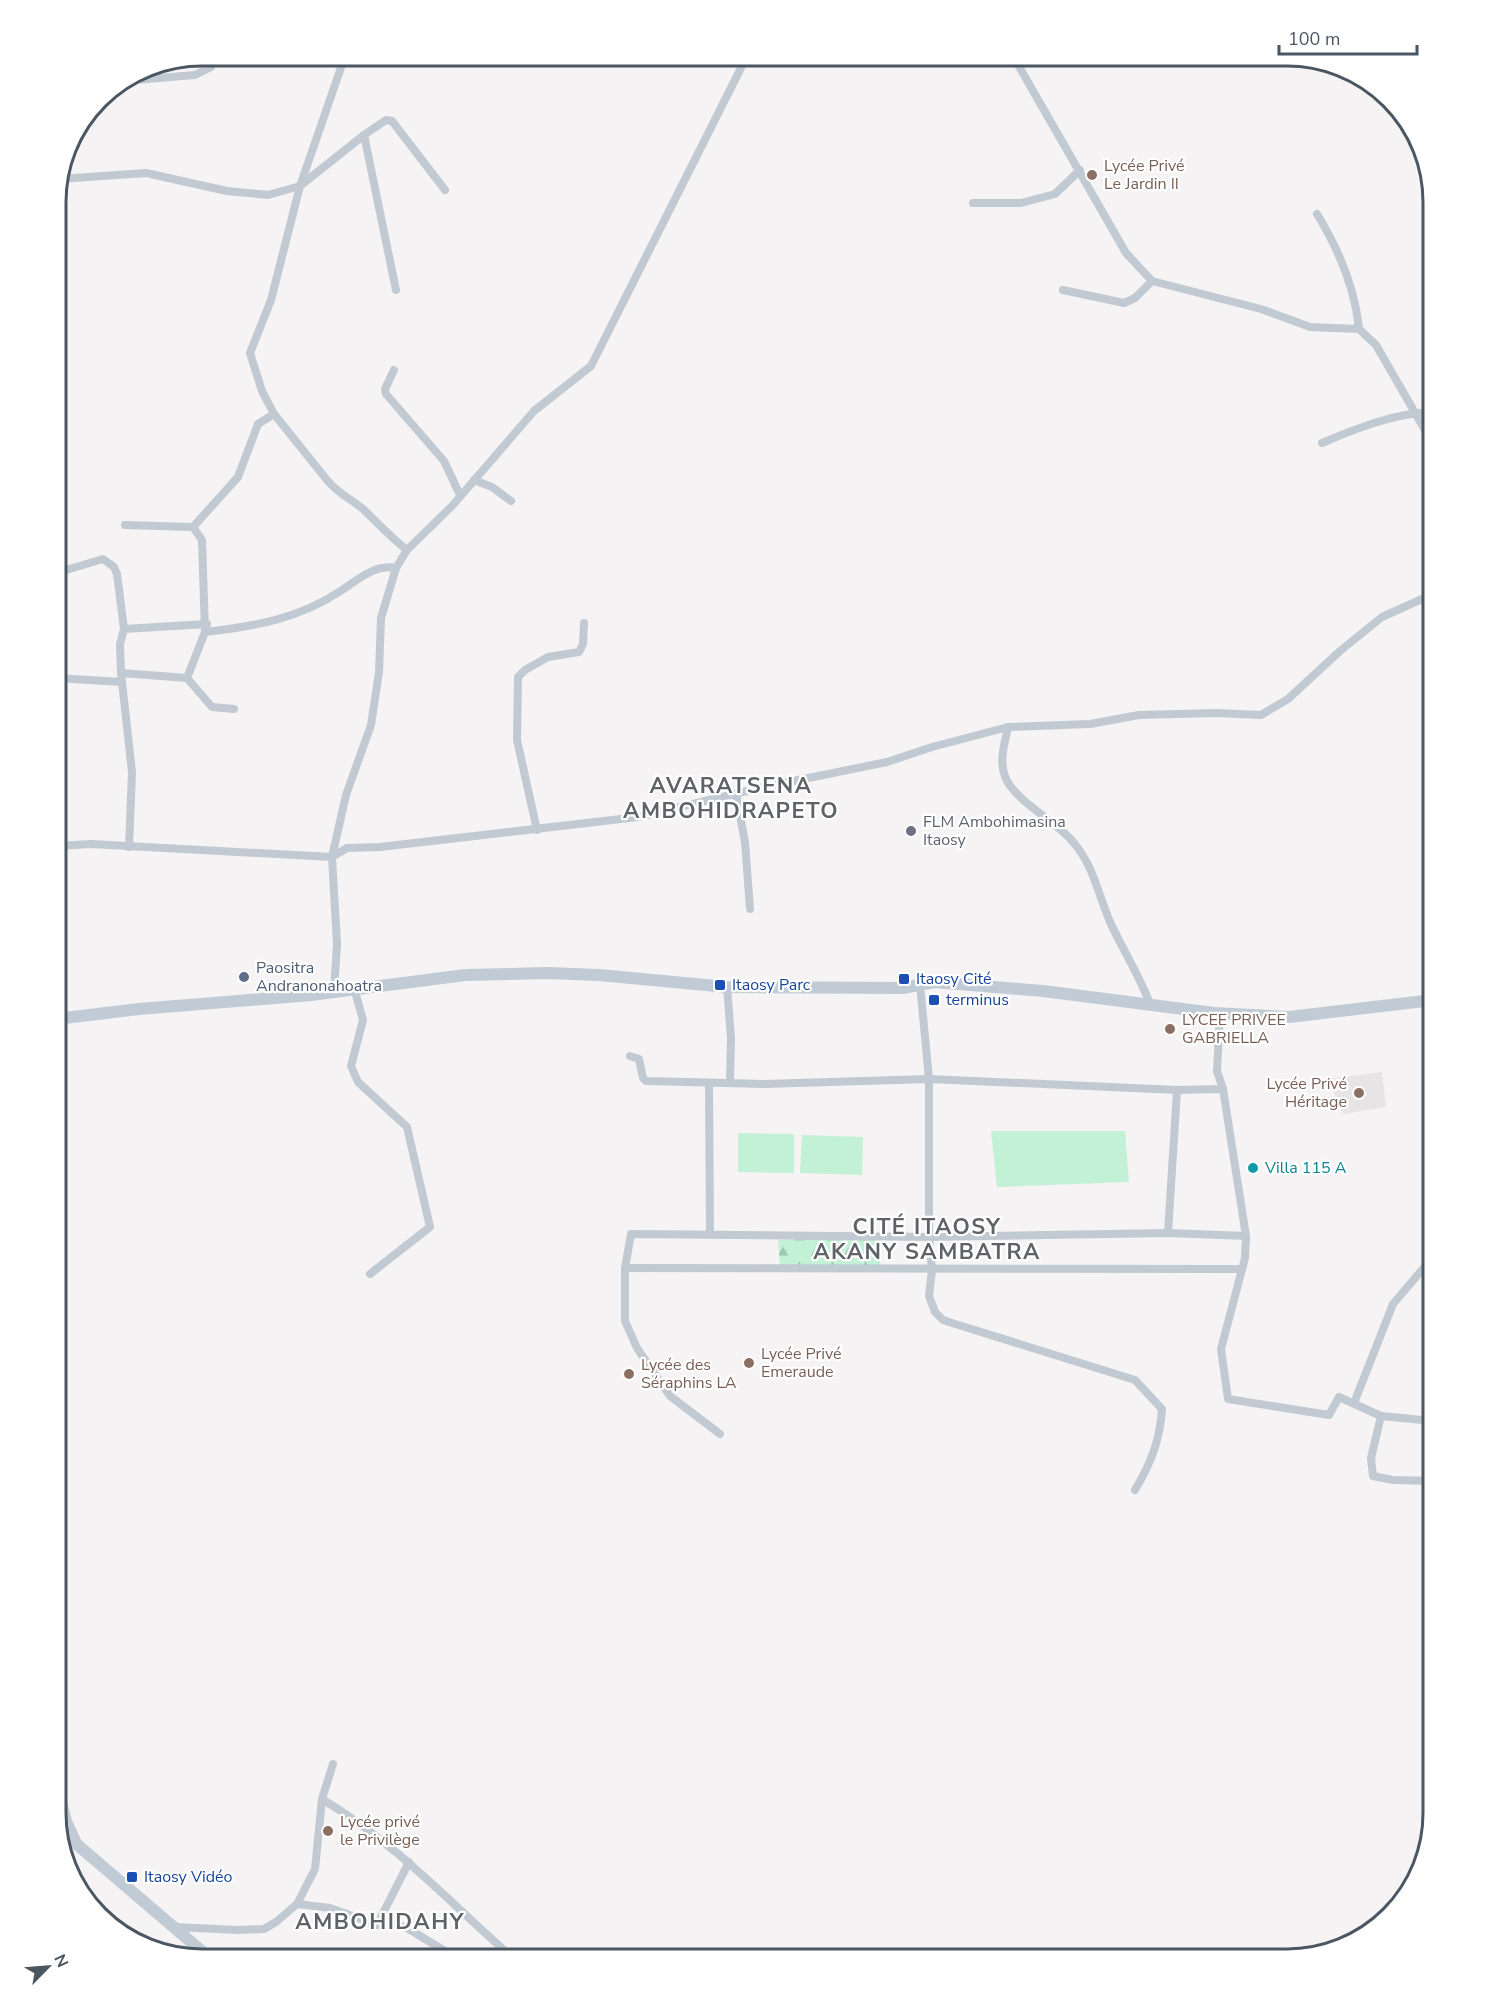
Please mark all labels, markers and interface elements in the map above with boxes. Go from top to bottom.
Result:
scale bar [1279,18,1417,56]
text: 100 m [1288,27,1340,51]
place label: Lycée Privé Le Jardin II [1104,155,1185,195]
marker: Lycée Privé Le Jardin II [1085,168,1099,182]
district label: AVARATSENA AMBOHIDRAPETO [623,771,839,826]
place label: FLM Ambohimasina Itaosy [923,811,1066,851]
marker: FLM Ambohimasina Itaosy [904,824,918,838]
place label: Paositra Andranonahoatra [256,957,382,997]
place label: Itaosy Cité [916,968,991,990]
marker: Paositra Andranonahoatra [237,970,251,984]
marker: Itaosy Cité [897,972,911,986]
place label: Itaosy Parc [732,974,811,996]
marker: Itaosy Parc [713,978,727,992]
place label: terminus [946,989,1009,1011]
marker: terminus [927,993,941,1007]
place label: LYCEE PRIVEE GABRIELLA [1182,1009,1286,1049]
marker: LYCEE PRIVEE GABRIELLA [1163,1022,1177,1036]
place label: Lycée Privé Héritage [1266,1073,1347,1113]
marker: Lycée Privé Héritage [1352,1086,1366,1100]
place label: Villa 115 A [1264,1157,1347,1179]
marker: Villa 115 A [1246,1161,1260,1175]
district label: CITÉ ITAOSY AKANY SAMBATRA [813,1212,1041,1267]
place label: Lycée Privé Emeraude [761,1343,842,1383]
place label: Lycée des Séraphins LA [641,1354,737,1394]
marker: Lycée Privé Emeraude [742,1356,756,1370]
marker: Lycée des Séraphins LA [622,1367,636,1381]
place label: Lycée privé le Privilège [340,1811,420,1851]
marker: Lycée privé le Privilège [321,1824,335,1838]
place label: Itaosy Vidéo [144,1866,233,1888]
marker: Itaosy Vidéo [125,1870,139,1884]
district label: AMBOHIDAHY [295,1907,465,1937]
north arrow [18,1937,78,1997]
text: N [48,1951,73,1971]

